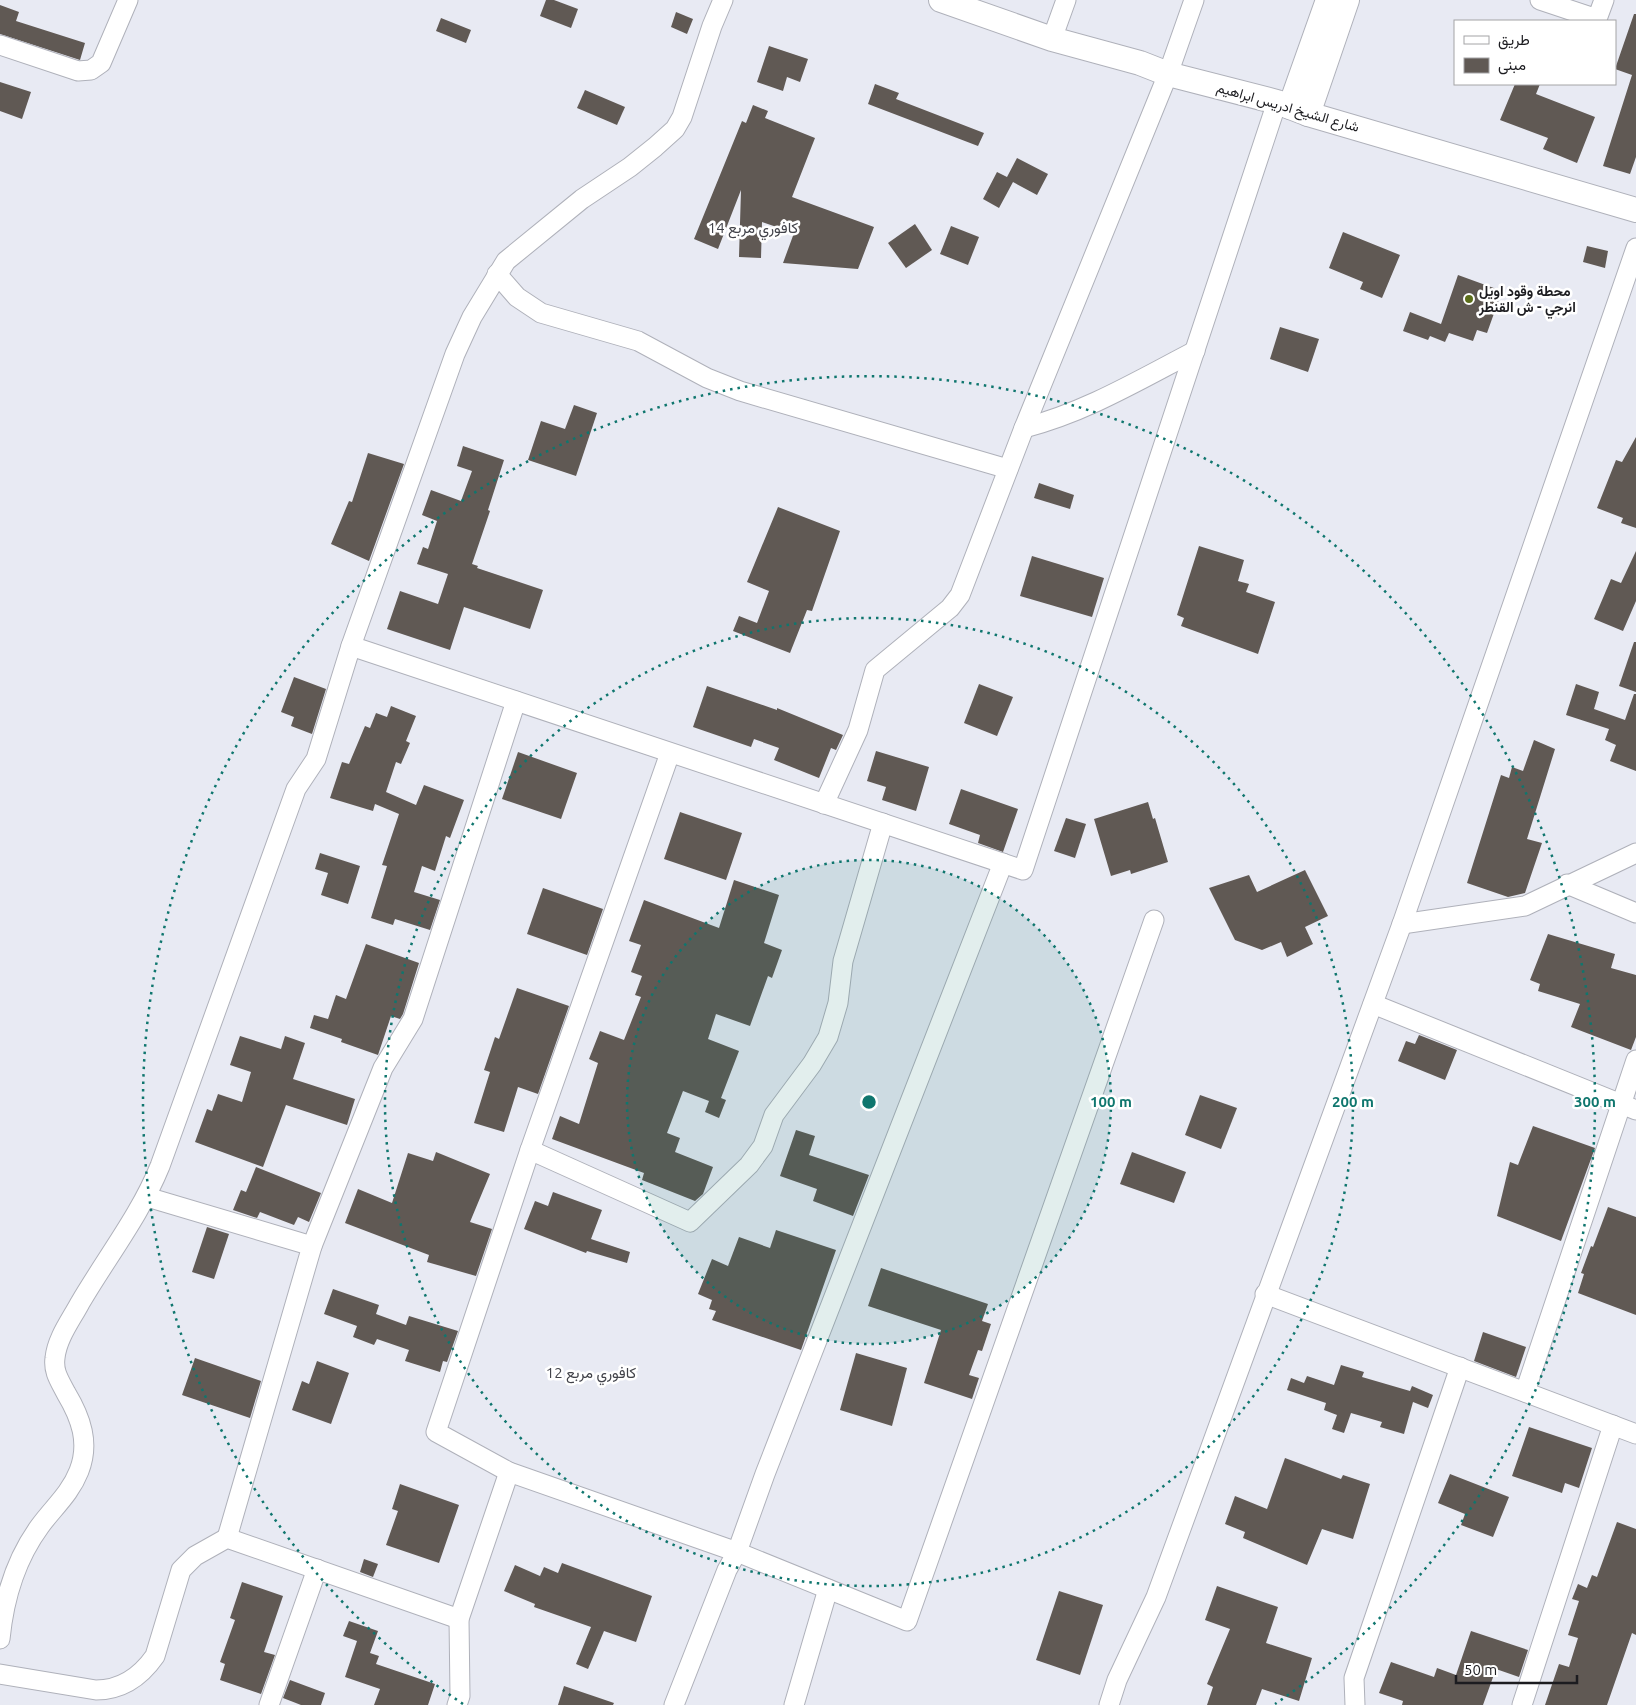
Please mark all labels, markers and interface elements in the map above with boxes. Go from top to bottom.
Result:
legend [1454,20,1616,85]
text: طريق [1498,31,1530,50]
text: مبنى [1498,56,1526,75]
street label: شارع الشيخ ادريس ابراهيم [1214,79,1361,138]
district label: كافوري مربع 14 [708,219,799,241]
place label: محطة وقود اويل انرجي - ش القنطر [1478,283,1576,319]
marker: محطة وقود اويل انرجي - ش القنطر [1463,293,1475,305]
centre of rings [860,1093,878,1111]
text: 100 m [1090,1093,1132,1110]
text: 200 m [1332,1093,1374,1110]
text: 300 m [1574,1093,1616,1110]
district label: كافوري مربع 12 [546,1364,637,1386]
scale bar [1456,1652,1577,1684]
text: 50 m [1464,1661,1497,1678]

